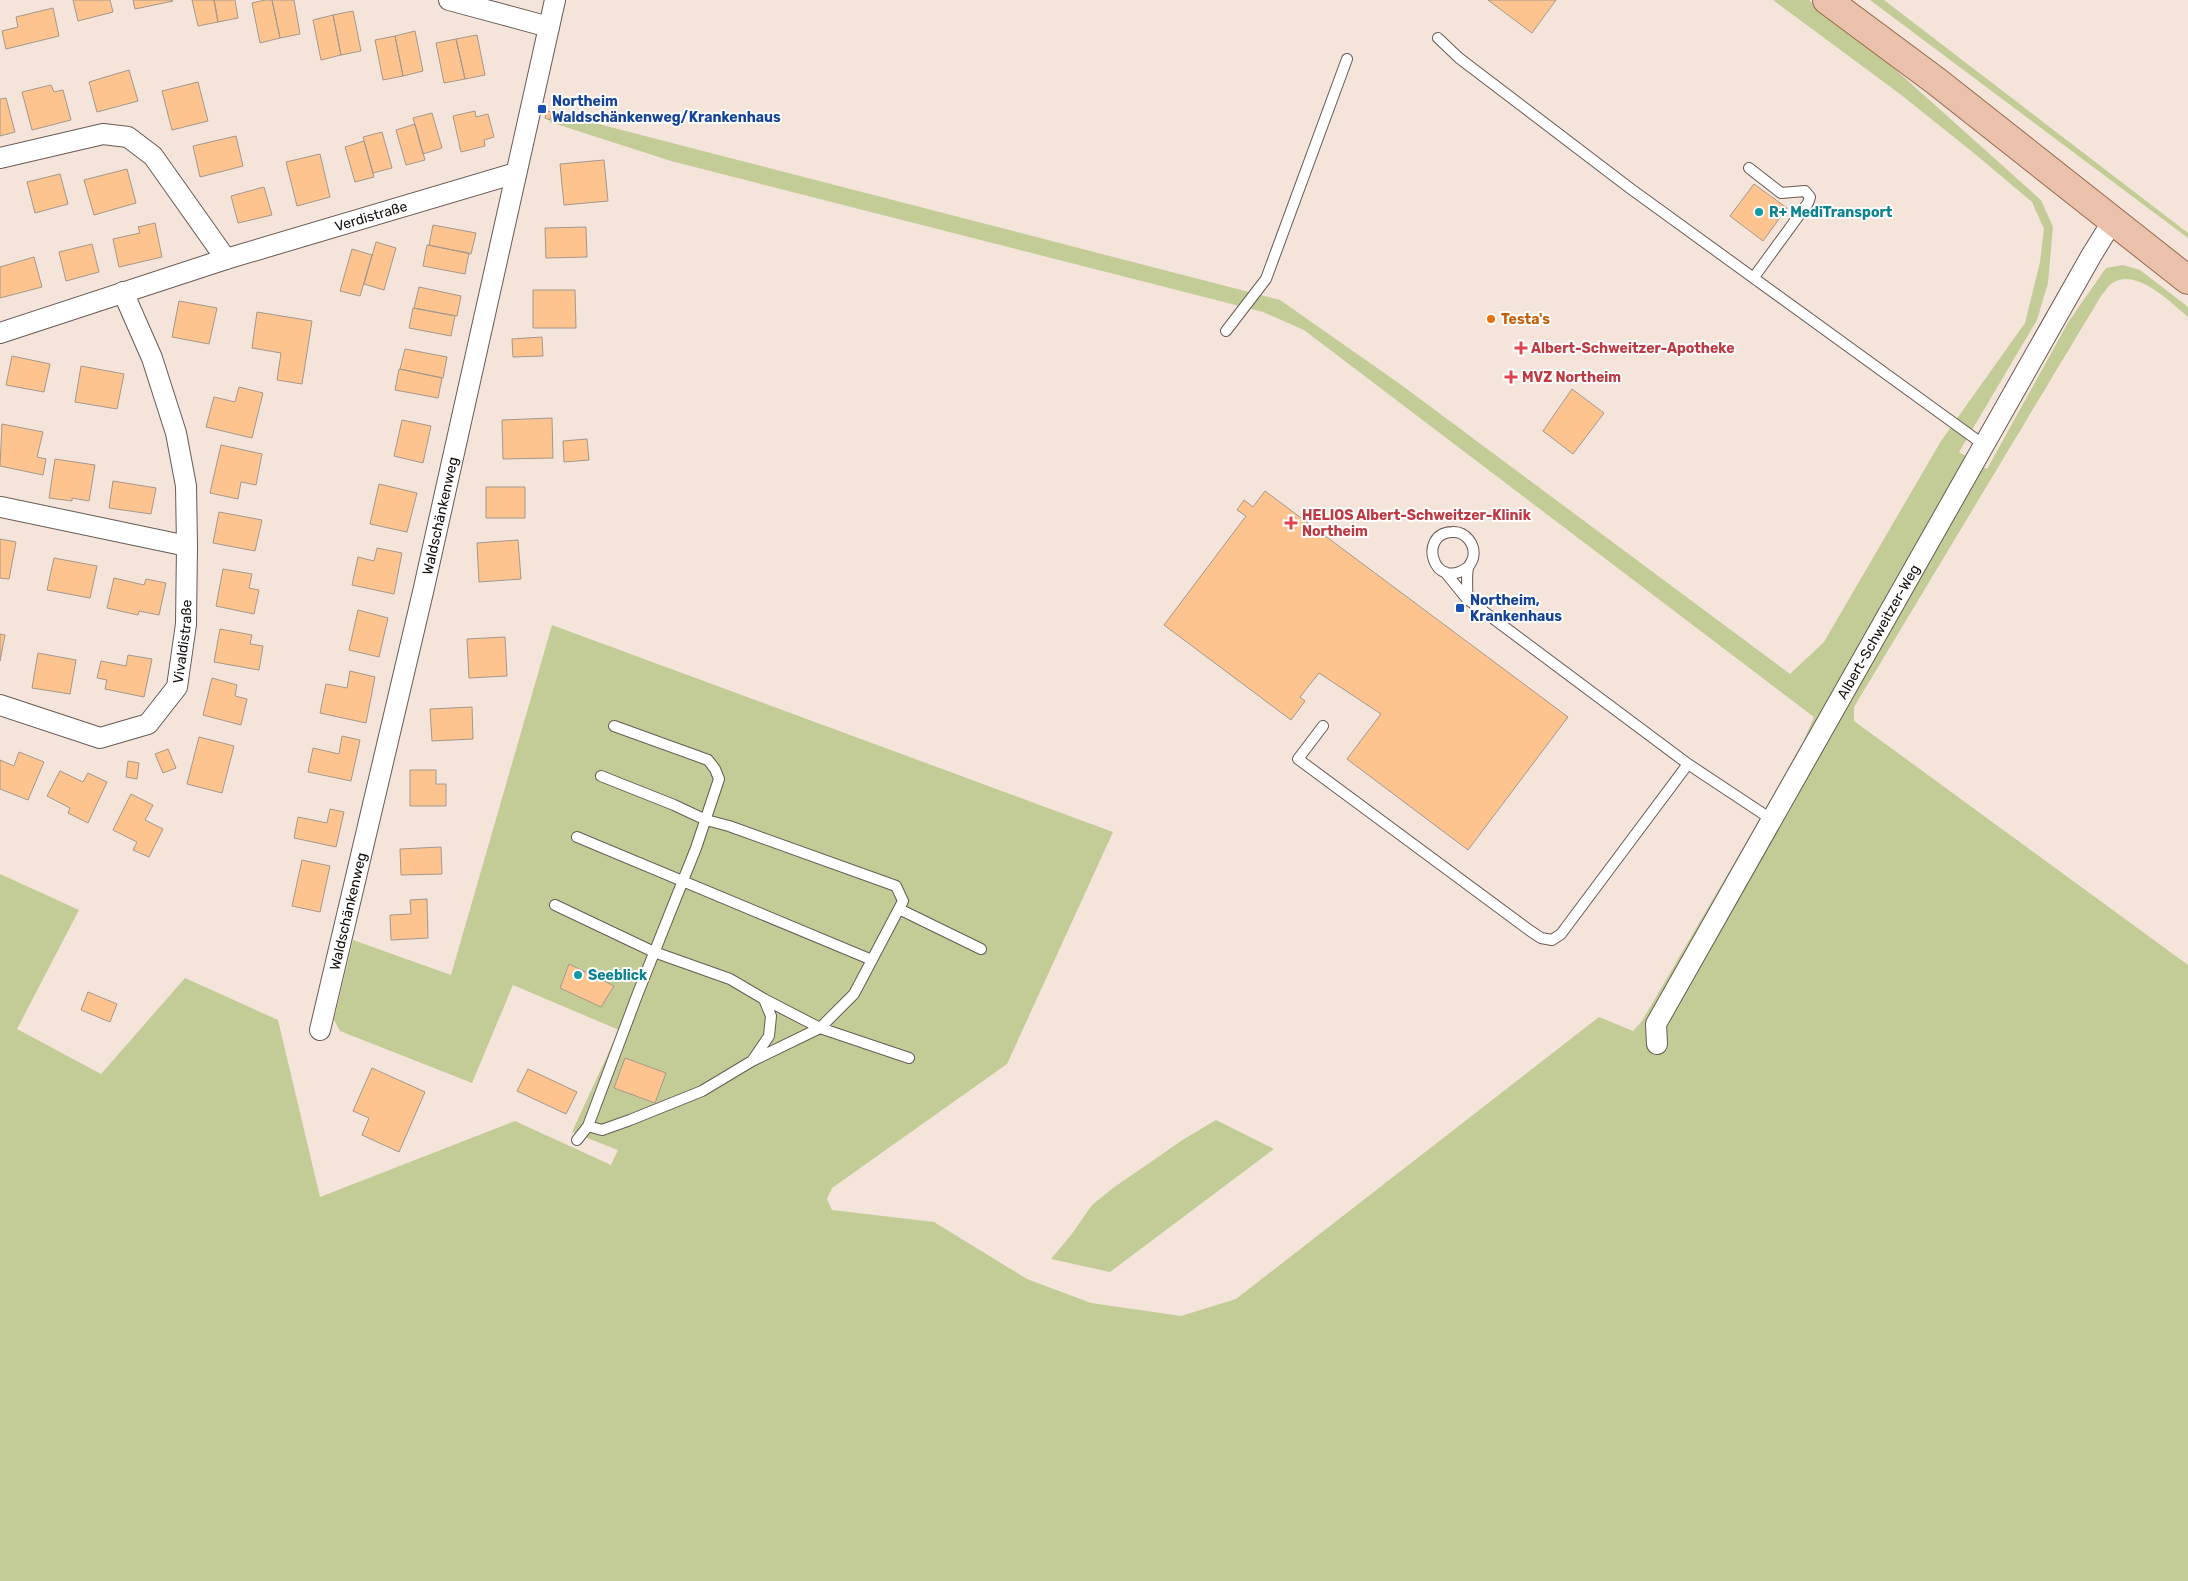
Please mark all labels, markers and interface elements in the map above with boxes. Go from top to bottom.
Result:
place label: Northeim Waldschänkenweg/Krankenhaus [552,93,781,126]
marker: Northeim Waldschänkenweg/Krankenhaus [536,103,548,115]
street label: Verdistraße [333,198,410,235]
place label: R+ MediTransport [1769,204,1893,221]
marker: R+ MediTransport [1753,206,1765,218]
place label: Testa's [1501,311,1550,328]
marker: Testa's [1485,313,1497,325]
place label: Albert-Schweitzer-Apotheke [1531,340,1734,357]
marker: Albert-Schweitzer-Apotheke [1515,342,1527,354]
place label: MVZ Northeim [1522,369,1621,386]
marker: MVZ Northeim [1504,370,1518,384]
street label: Waldschänkenweg [419,455,462,577]
place label: HELIOS Albert-Schweitzer-Klinik Northeim [1302,507,1532,540]
marker: HELIOS Albert-Schweitzer-Klinik Northeim [1284,516,1298,530]
street label: Albert-Schweitzer-Weg [1834,561,1924,702]
place label: Northeim, Krankenhaus [1470,592,1562,625]
street label: Vivaldistraße [170,599,195,685]
marker: Northeim, Krankenhaus [1454,602,1466,614]
street label: Waldschänkenweg [326,851,370,972]
place label: Seeblick [588,967,648,984]
marker: Seeblick [572,969,584,981]

